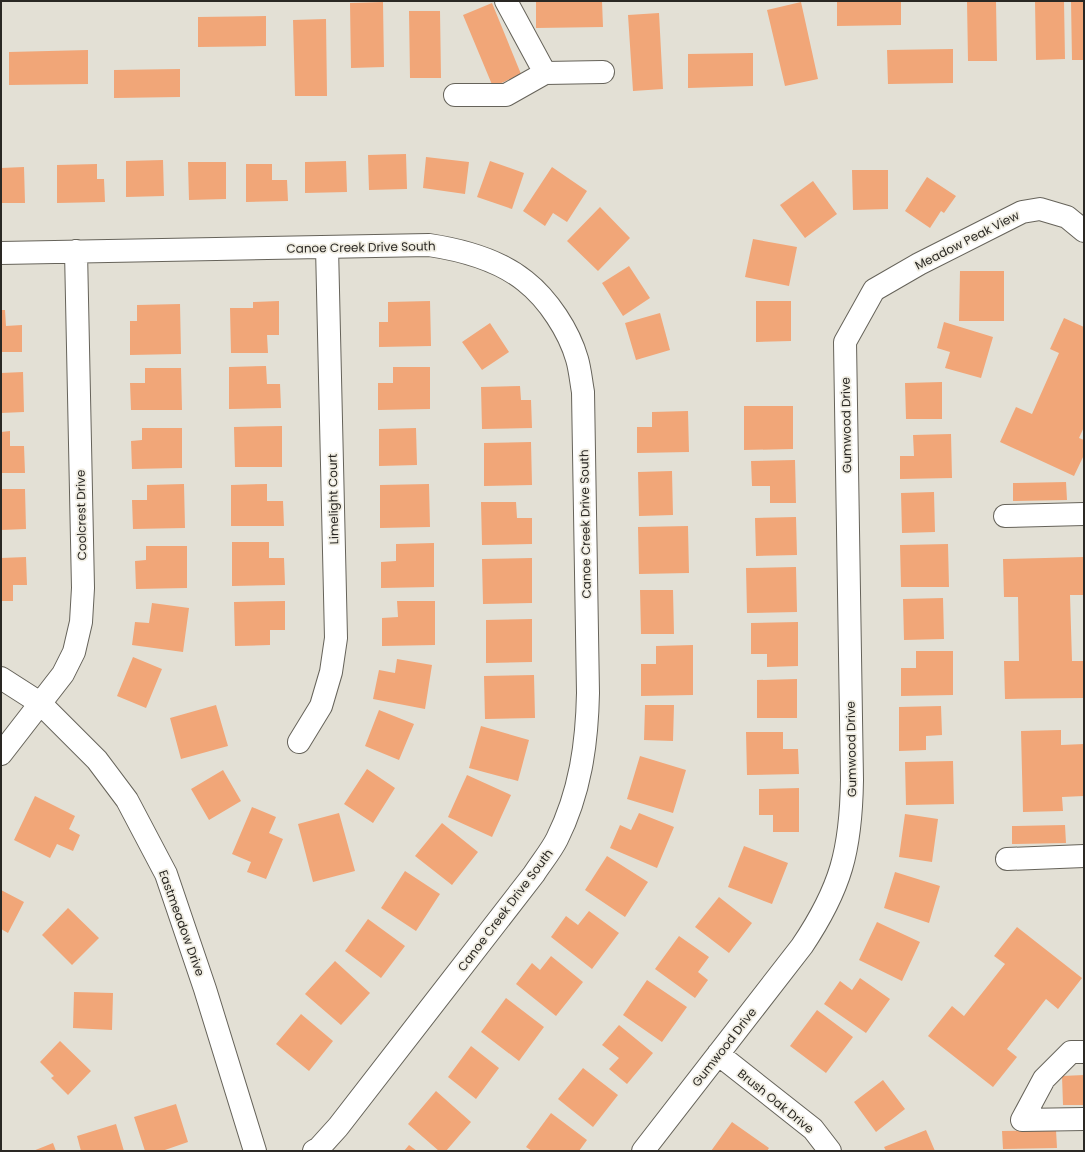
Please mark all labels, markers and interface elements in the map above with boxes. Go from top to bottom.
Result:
street label: Meadow Peak View [912,206,1022,274]
street label: Canoe Creek Drive South [286,237,436,257]
street label: Gumwood Drive [837,377,855,473]
street label: Canoe Creek Drive South [575,449,595,599]
street label: Limelight Court [324,454,342,544]
street label: Coolcrest Drive [72,470,90,560]
street label: Gumwood Drive [842,701,860,797]
street label: Canoe Creek Drive South [453,845,557,975]
street label: Eastmeadow Drive [155,868,209,978]
street label: Gumwood Drive [688,1004,760,1090]
street label: Brush Oak Drive [734,1065,818,1137]

